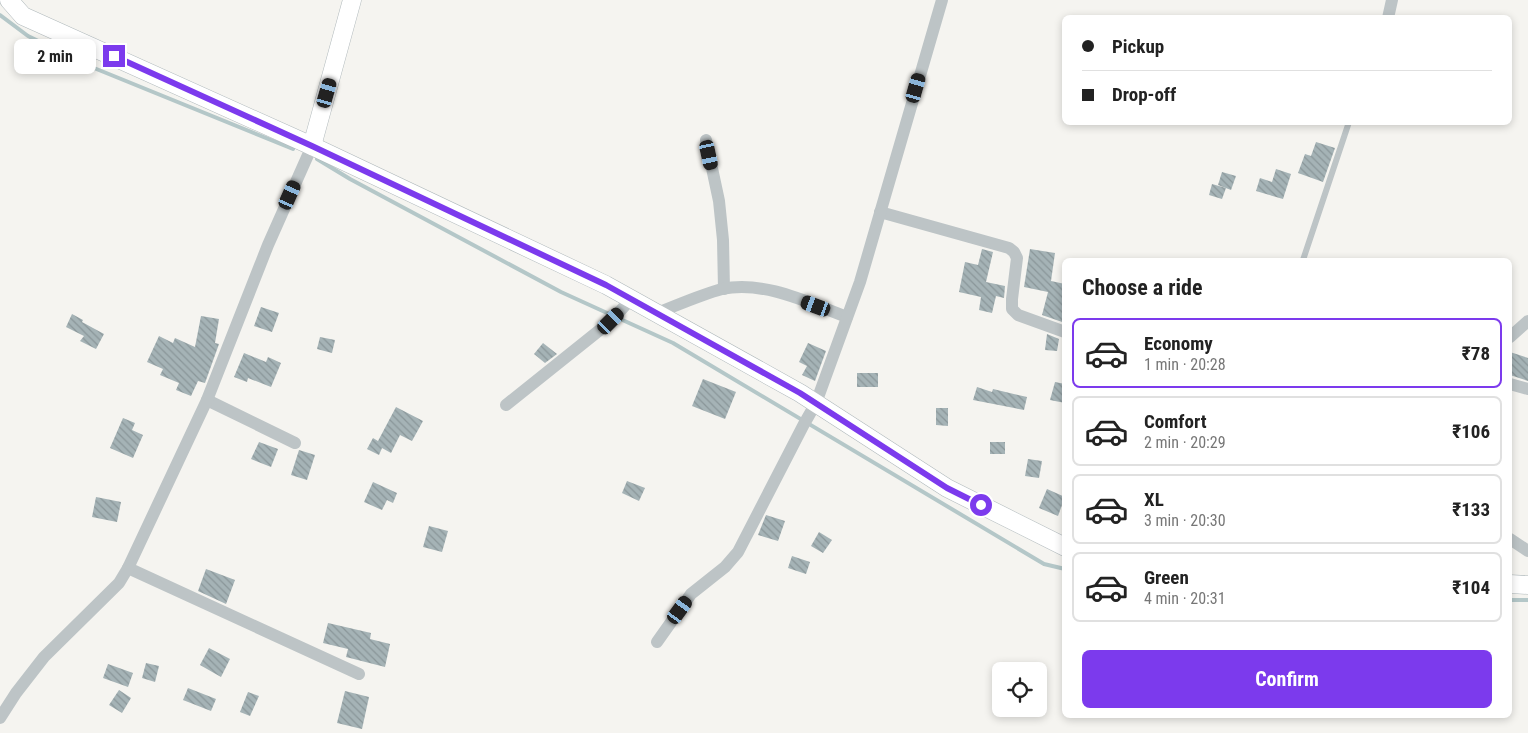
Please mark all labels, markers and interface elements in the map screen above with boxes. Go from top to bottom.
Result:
text: Pickup [1112,35,1164,58]
callout: 2 min [14,38,96,74]
route end [103,45,125,67]
text: 2 min [37,47,73,66]
car [904,72,927,104]
car [315,77,338,109]
text: Drop-off [1112,83,1176,106]
car [698,139,719,171]
car [277,178,302,212]
text: Choose a ride [1082,275,1203,300]
car [799,294,832,318]
car [595,305,626,337]
icon: car [1084,331,1129,376]
text: Economy [1144,332,1213,355]
text: ₹78 [1462,342,1490,365]
text: 1 min · 20:28 [1144,355,1226,374]
icon: car [1084,409,1129,454]
text: Comfort [1144,410,1207,433]
text: ₹106 [1452,420,1490,443]
text: 2 min · 20:29 [1144,433,1226,452]
icon: car [1084,487,1129,532]
text: XL [1144,488,1164,511]
route start [970,494,992,516]
text: ₹133 [1452,498,1490,521]
text: 3 min · 20:30 [1144,511,1226,530]
icon: car [1084,565,1129,610]
text: Green [1144,566,1189,589]
text: ₹104 [1452,576,1490,599]
text: 4 min · 20:31 [1144,589,1226,608]
car [665,593,694,627]
button: Confirm [1082,650,1492,708]
map controls [992,662,1047,717]
button: locate [992,662,1047,717]

